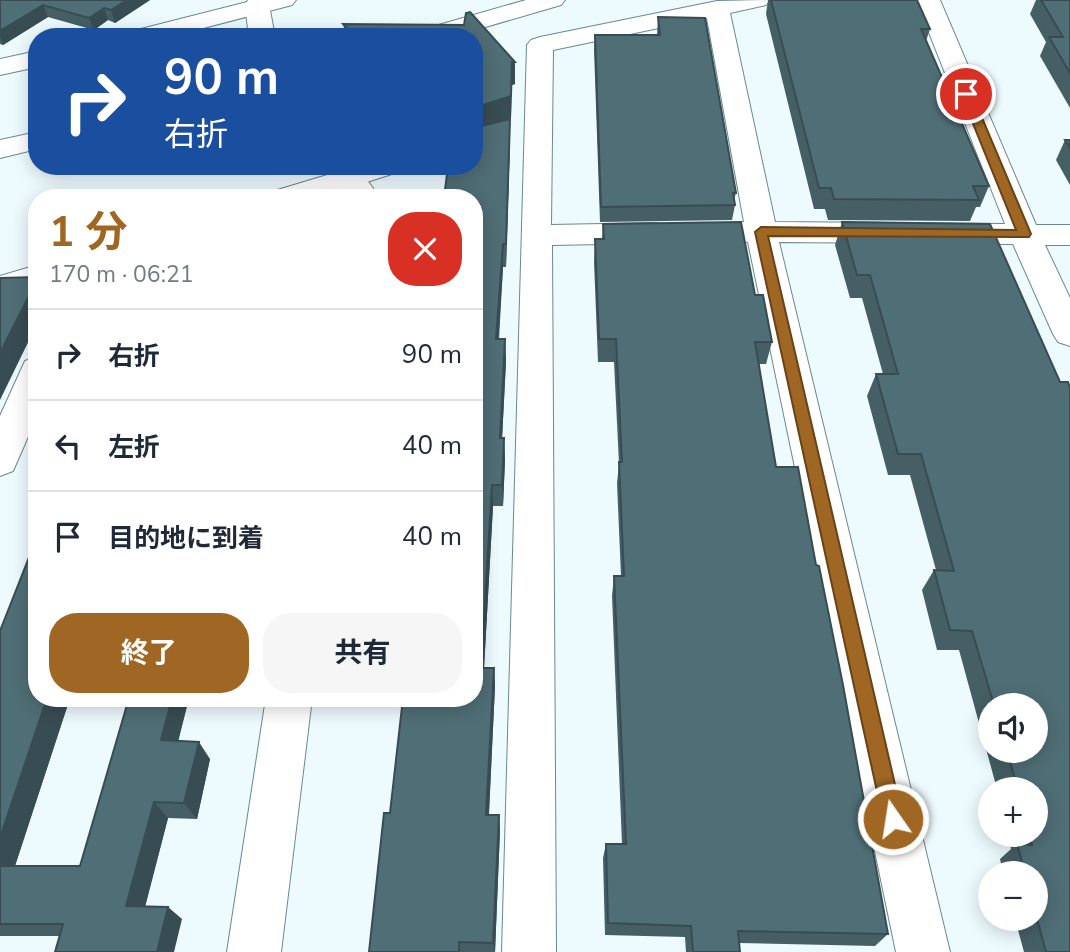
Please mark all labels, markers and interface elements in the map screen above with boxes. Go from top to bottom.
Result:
text: 90 m [164,44,279,111]
icon: right [49,56,140,147]
pin [936,64,996,124]
icon: arrive [947,75,985,113]
text: 右折 [164,113,228,156]
text: 1 分 [49,204,128,261]
button: close [388,212,462,286]
text: 170 m · 06:21 [49,259,194,290]
icon: right [49,336,87,374]
text: 90 m [402,337,462,372]
text: 右折 [108,339,160,374]
icon: left [49,427,87,465]
text: 40 m [402,428,462,463]
text: 左折 [108,430,160,465]
icon: arrive [49,518,87,556]
text: 40 m [402,519,462,554]
text: 目的地に到着 [108,521,264,556]
button: 終了 [49,613,249,693]
button: 共有 [263,613,462,693]
map controls [978,693,1048,931]
button: sound [978,693,1048,763]
button: + [978,777,1048,847]
position arrow [856,782,930,856]
button: − [978,861,1048,931]

